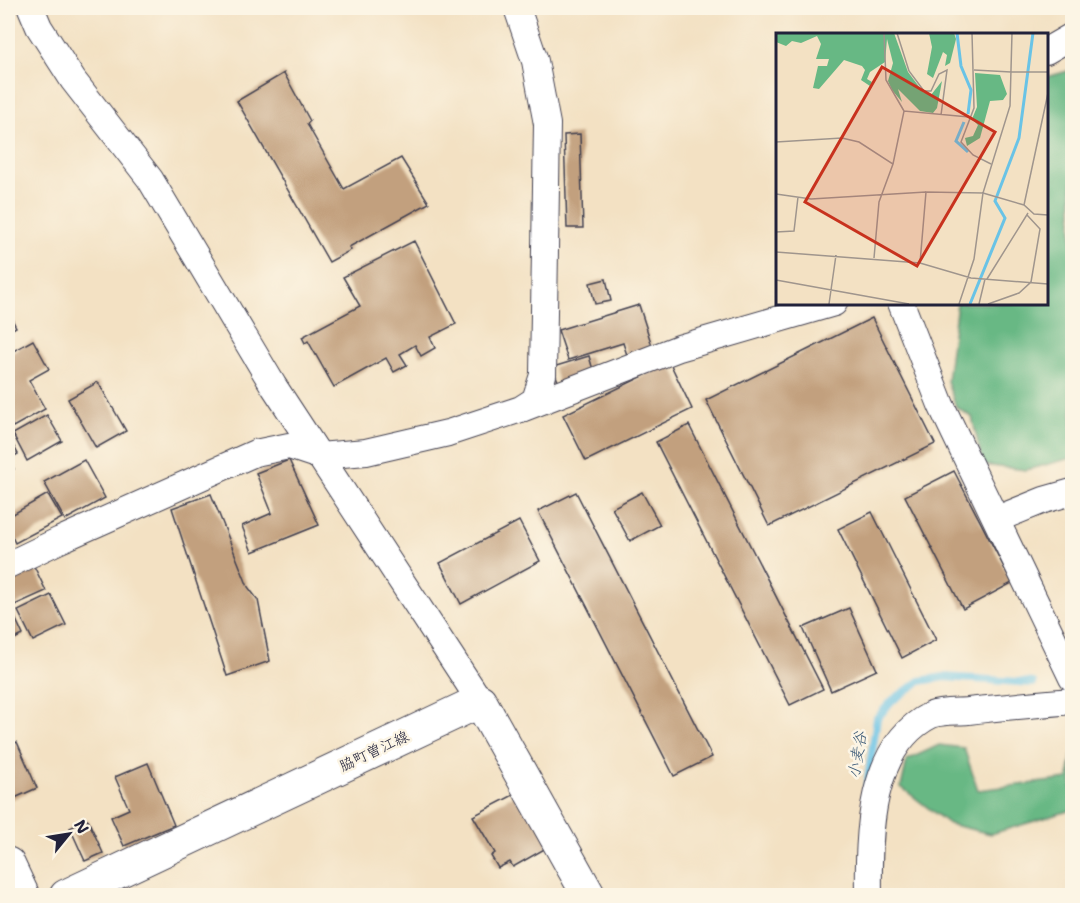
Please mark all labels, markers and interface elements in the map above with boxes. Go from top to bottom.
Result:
inset map [776,33,1047,304]
street label: 脇町曽江線 [336,726,412,776]
water label: 小麦谷 [843,729,871,780]
north arrow [39,804,99,864]
text: N [69,816,94,837]

